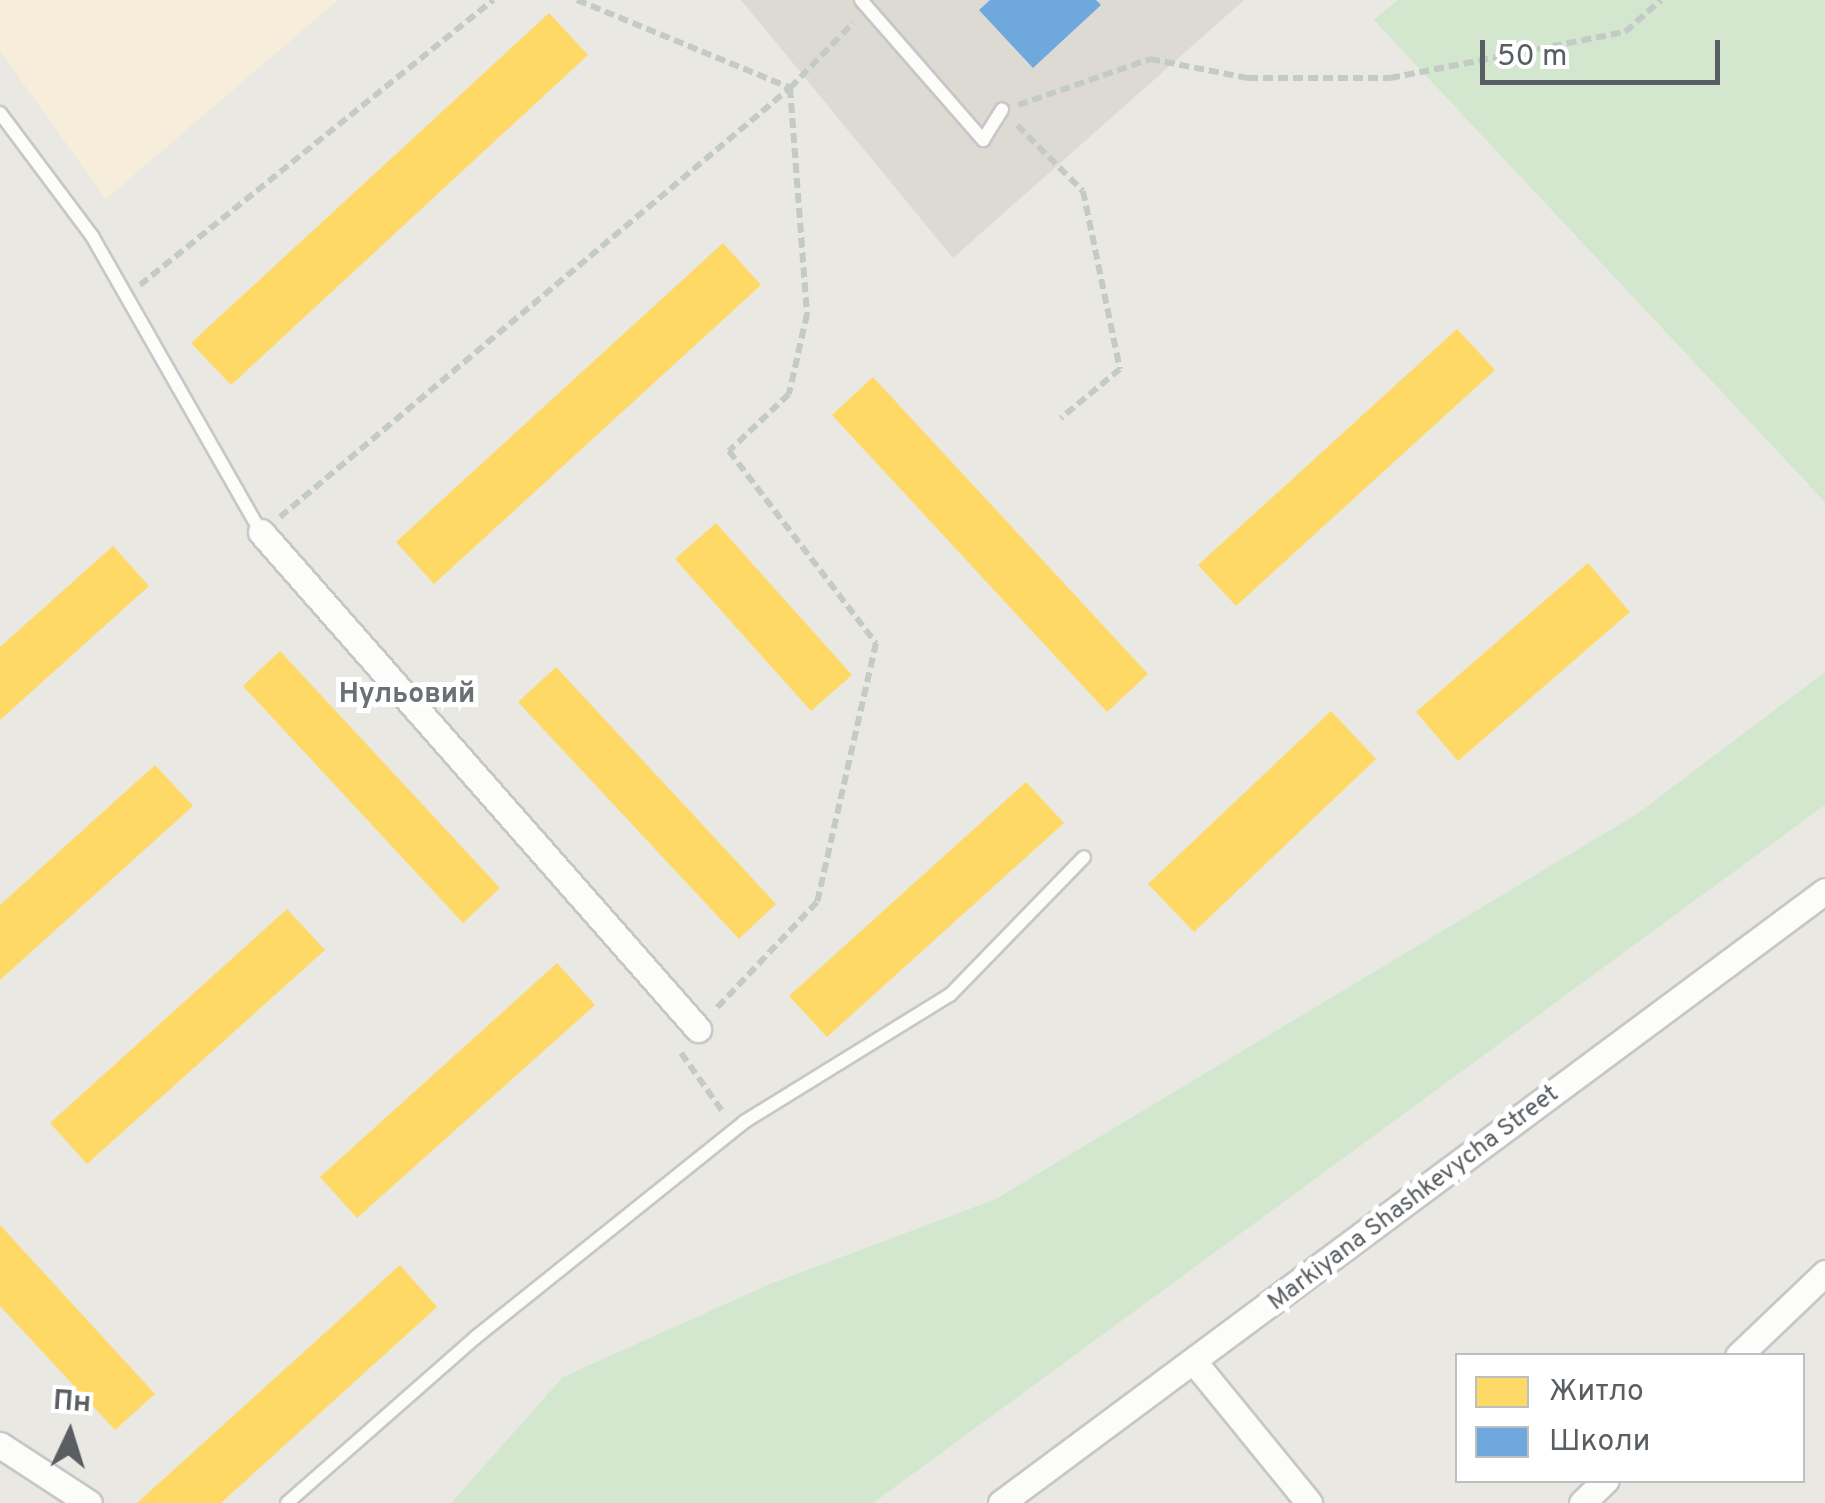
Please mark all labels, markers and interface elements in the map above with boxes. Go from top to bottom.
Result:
scale bar [1485,20,1725,82]
text: 50 m [1497,39,1567,76]
district label: Нульовий [339,678,475,712]
street label: Markiyana Shashkevycha Street [1263,1080,1565,1318]
legend [1455,1353,1805,1483]
text: Житло [1549,1374,1644,1411]
north arrow [20,1383,120,1483]
text: Пн [52,1384,92,1422]
text: Школи [1549,1424,1650,1461]

